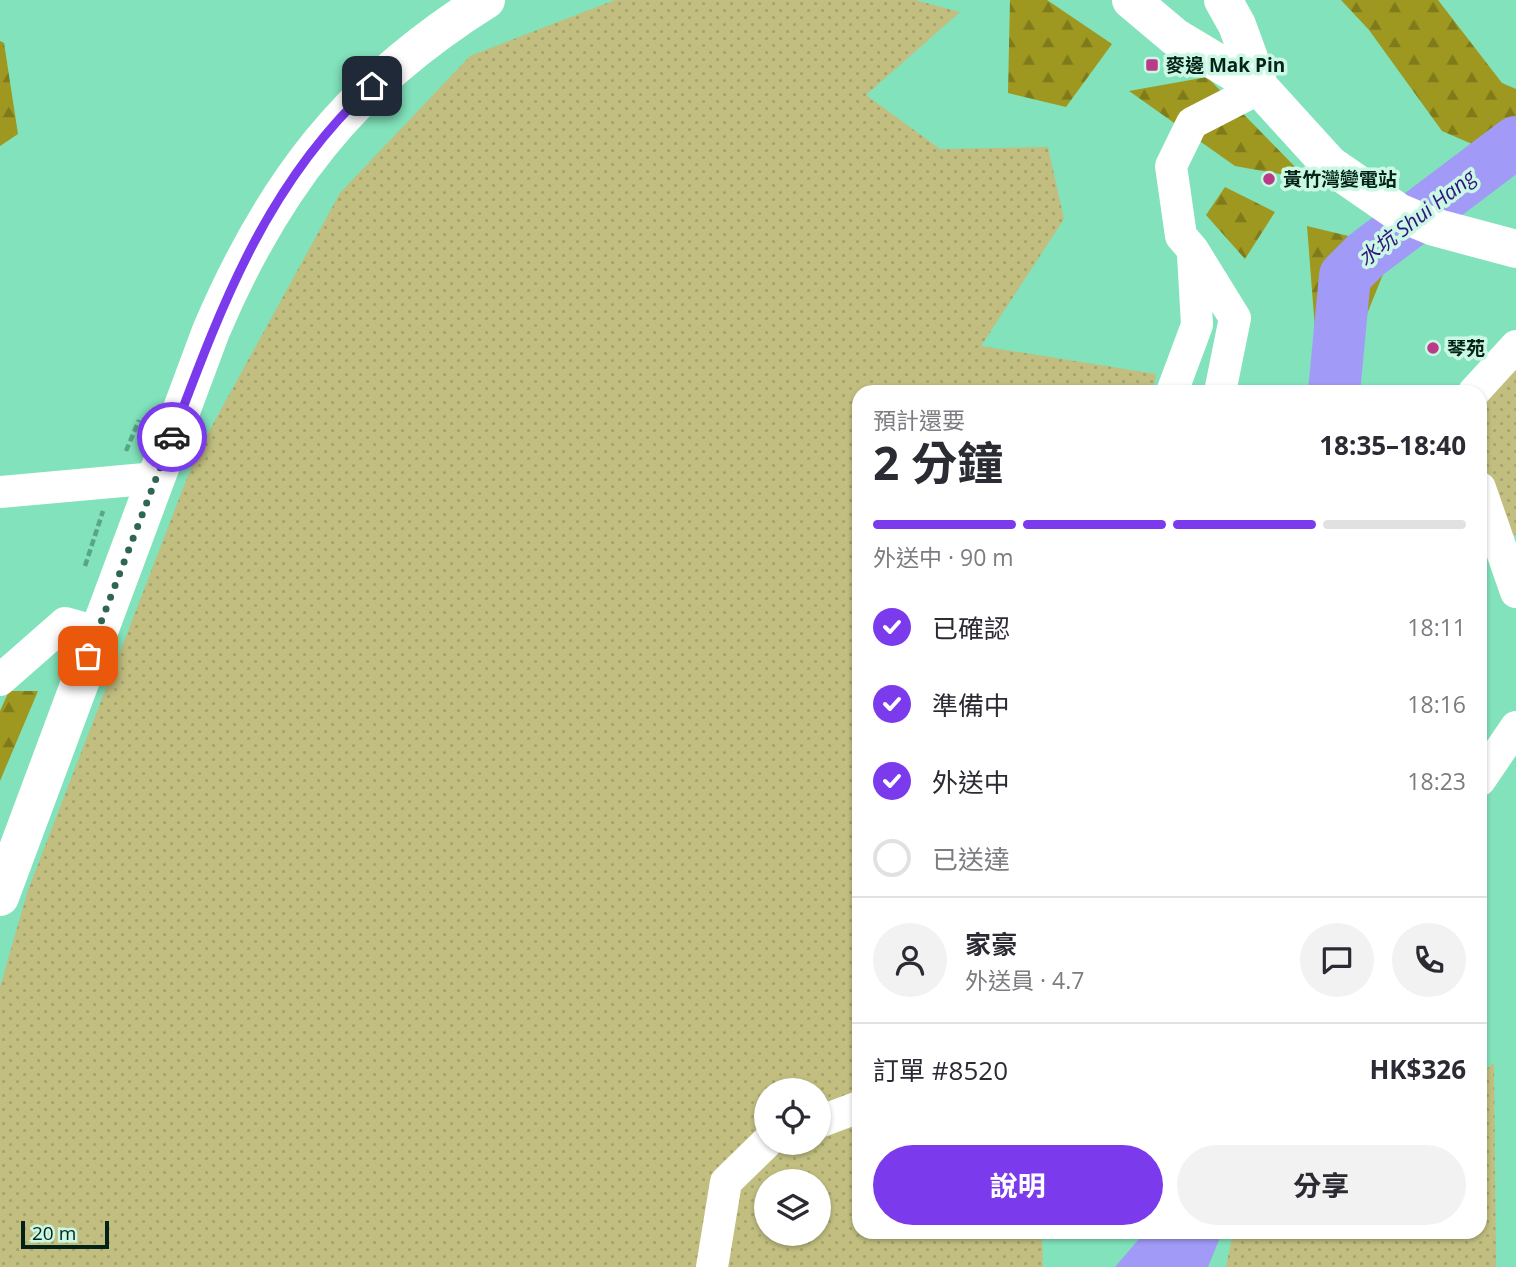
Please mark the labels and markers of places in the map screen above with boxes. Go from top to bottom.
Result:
place label: 麥邊 Mak Pin [1166,52,1285,78]
pin [342,56,402,116]
marker: 麥邊 Mak Pin [1144,57,1160,73]
place label: 黃竹灣變電站 [1283,166,1397,192]
marker: 黃竹灣變電站 [1261,171,1277,187]
place label: 琴苑 [1447,335,1485,361]
marker: 琴苑 [1425,340,1441,356]
pin [58,626,118,686]

